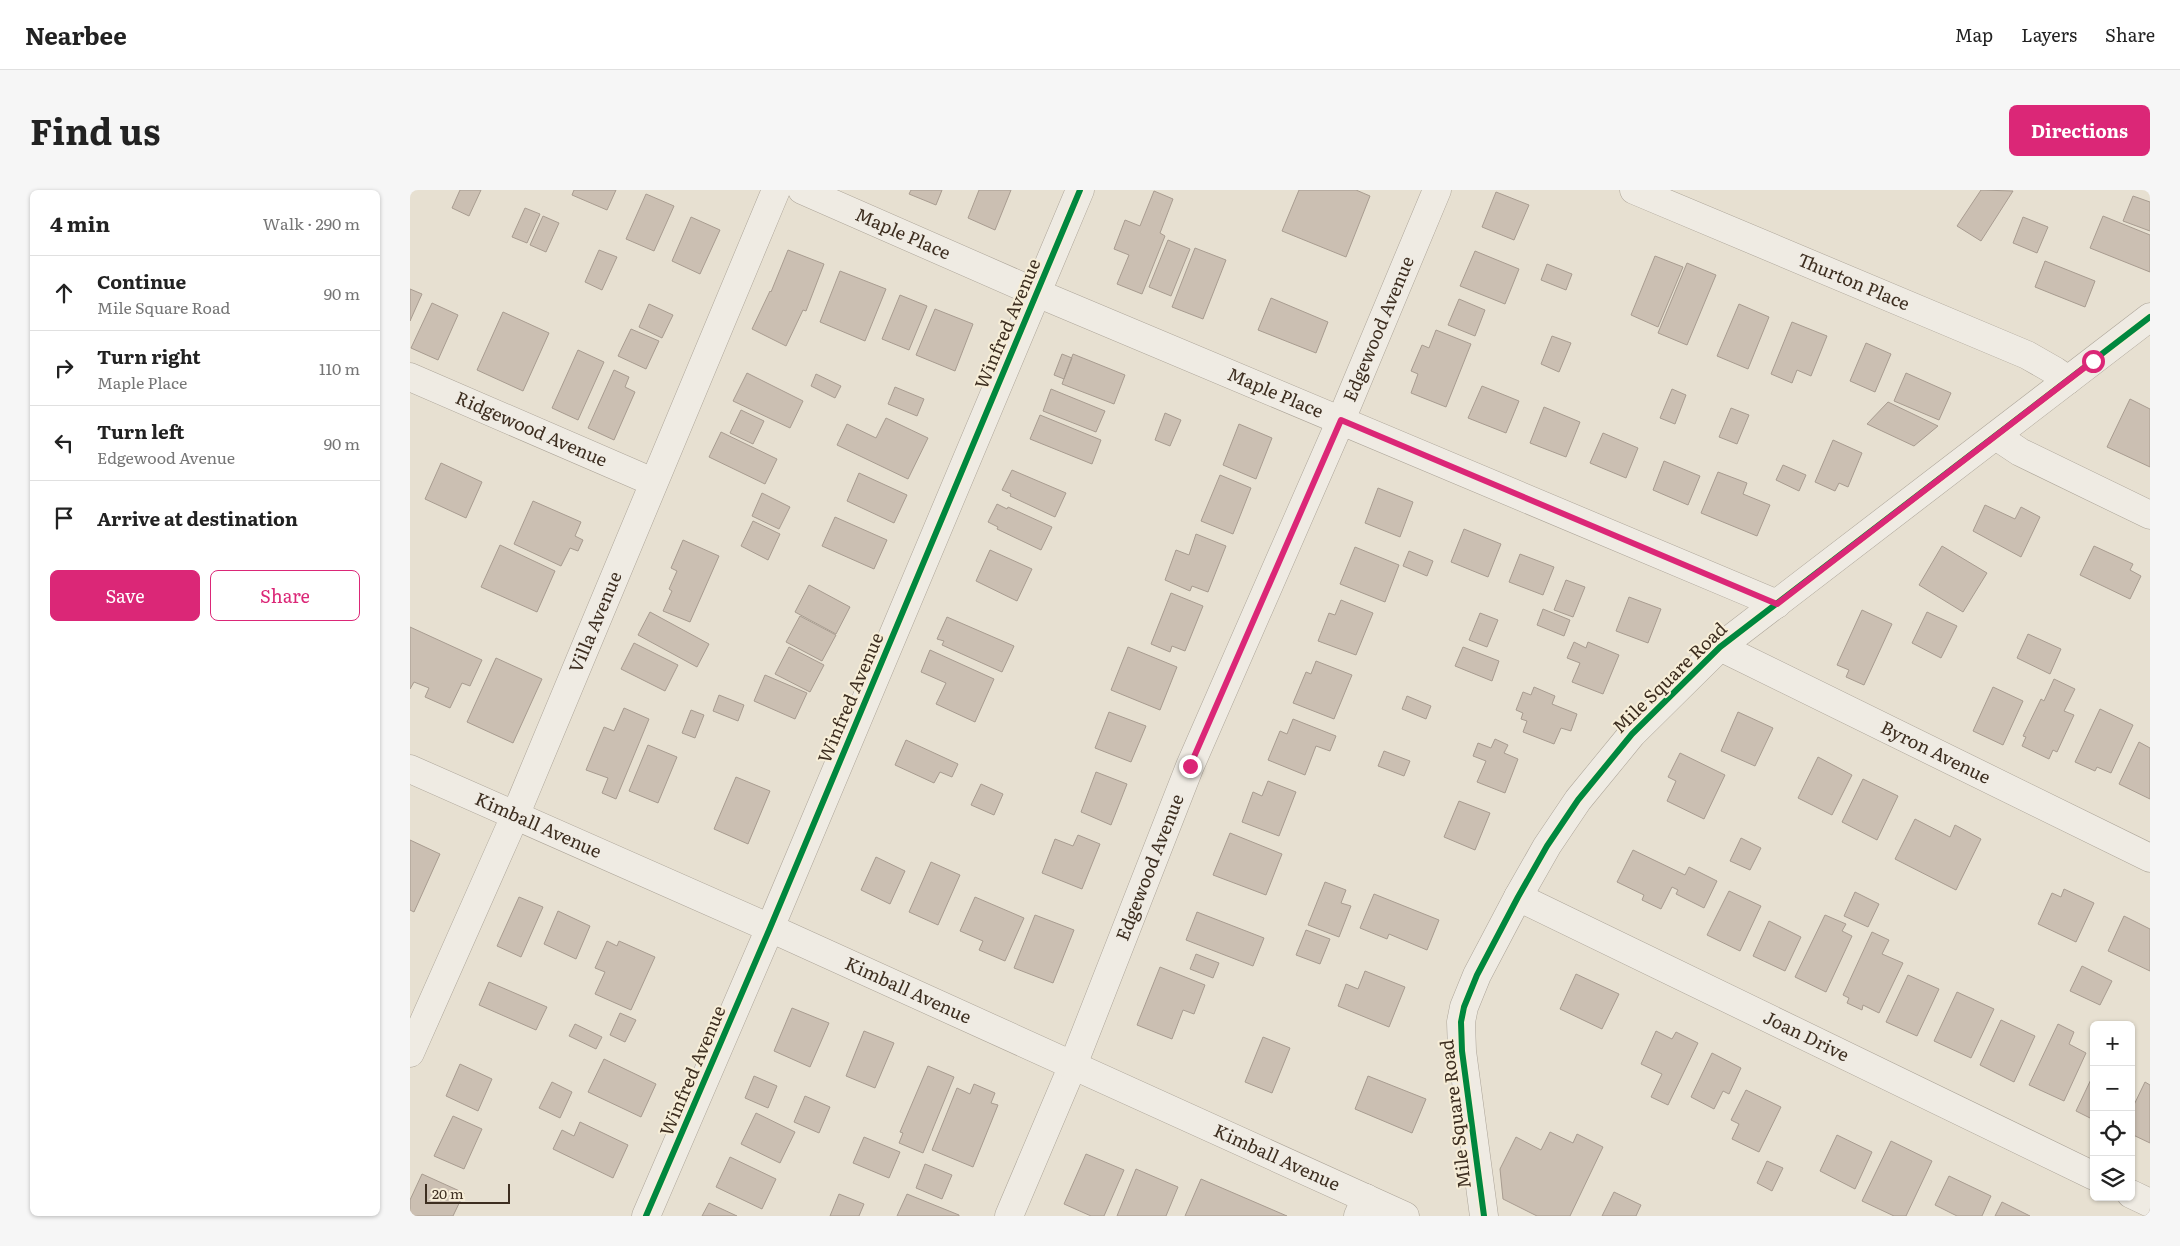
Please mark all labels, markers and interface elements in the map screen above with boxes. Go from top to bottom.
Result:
text: Nearbee [25,17,127,52]
text: Map [1955,21,1993,48]
text: Layers [2021,21,2077,48]
text: Share [2105,21,2155,48]
text: Find us [30,104,160,156]
button: Directions [2009,105,2150,156]
street label: Maple Place [851,200,955,266]
text: 4 min [50,207,110,238]
text: Walk · 290 m [263,211,360,235]
street label: Thurton Place [1794,245,1914,316]
street label: Edgewood Avenue [1335,252,1420,406]
street label: Winfred Avenue [967,254,1046,393]
text: Continue [97,267,186,295]
icon: ahead [50,279,78,307]
text: 90 m [324,281,360,305]
text: Mile Square Road [97,295,230,319]
text: Turn right [97,342,201,370]
route start [2082,350,2105,373]
icon: right [50,354,78,382]
text: 110 m [319,356,360,380]
street label: Maple Place [1224,360,1328,424]
text: Maple Place [97,370,187,394]
street label: Ridgewood Avenue [452,383,612,473]
text: Turn left [97,417,184,445]
icon: left [50,429,78,457]
text: 90 m [324,431,360,455]
text: Edgewood Avenue [97,445,235,469]
icon: arrive [50,504,78,532]
text: Arrive at destination [97,504,298,532]
street label: Villa Avenue [561,567,628,677]
button: Save [50,570,200,621]
button: Share [210,570,360,621]
street label: Mile Square Road [1606,615,1732,739]
street label: Winfred Avenue [810,628,889,767]
street label: Byron Avenue [1877,713,1996,790]
route end [1179,755,1202,778]
street label: Kimball Avenue [471,784,606,864]
street label: Edgewood Avenue [1108,790,1190,944]
street label: Kimball Avenue [841,949,976,1030]
street label: Winfred Avenue [652,1001,731,1140]
street label: Joan Drive [1759,1003,1854,1067]
map controls [2090,1021,2135,1201]
button: + [2090,1021,2135,1066]
street label: Mile Square Road [1432,1038,1477,1190]
button: − [2090,1066,2135,1111]
button: locate [2090,1111,2135,1156]
street label: Kimball Avenue [1210,1116,1345,1197]
button: layers [2090,1156,2135,1201]
scale bar [425,1181,510,1204]
text: 20 m [432,1183,464,1203]

